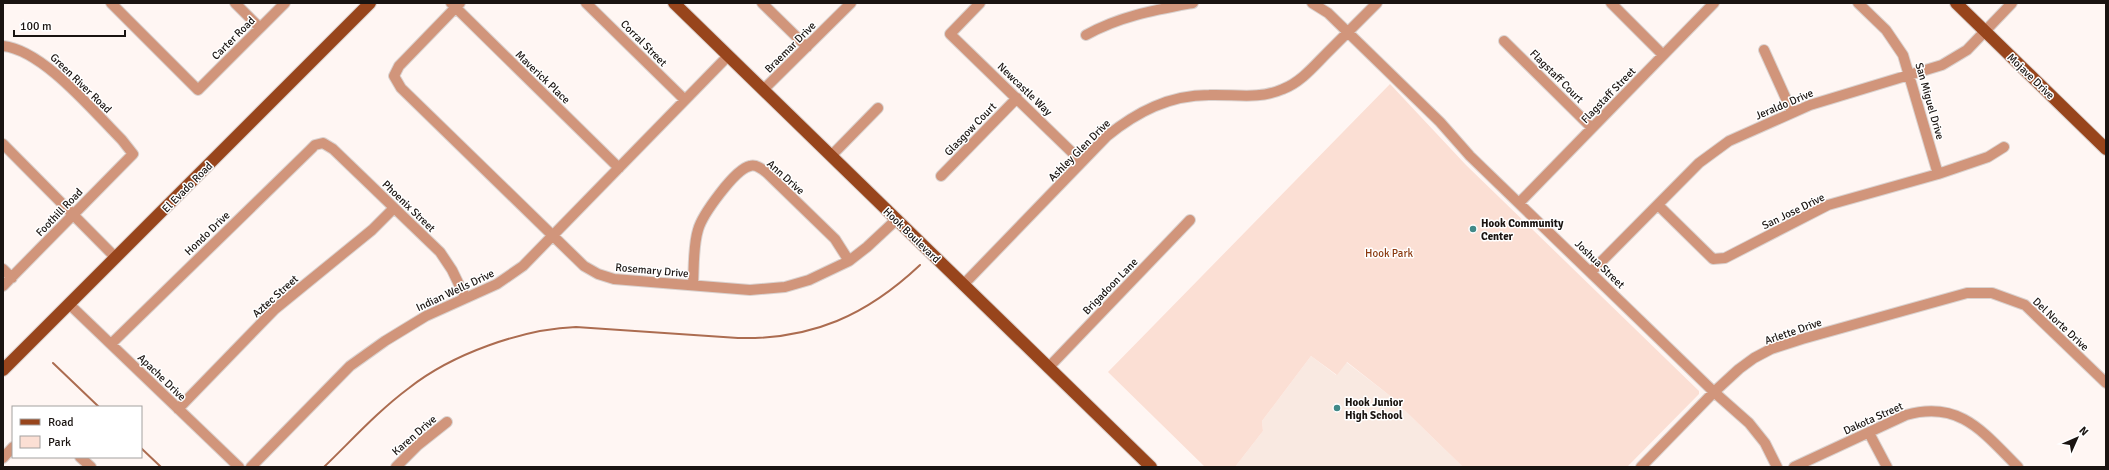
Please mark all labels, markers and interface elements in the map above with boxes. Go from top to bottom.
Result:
scale bar [14,12,125,38]
street label: Carter Road [209,14,258,63]
street label: Corral Street [618,17,670,69]
text: 100 m [20,19,52,34]
street label: Braemar Drive [762,19,819,76]
street label: Flagstaff Court [1527,47,1586,106]
street label: Maverick Place [513,48,573,107]
street label: Green River Road [47,51,114,116]
street label: Mojave Drive [2004,51,2057,102]
street label: Newcastle Way [995,60,1055,119]
street label: San Miguel Drive [1912,61,1947,141]
street label: Flagstaff Street [1578,65,1638,126]
street label: Jeraldo Drive [1753,86,1815,123]
street label: Glasgow Court [942,100,999,159]
street label: Ashley Glen Drive [1046,117,1113,184]
street label: Ann Drive [764,157,807,198]
street label: El Evado Road [159,159,215,215]
street label: Phoenix Street [379,178,438,235]
street label: Foothill Road [33,185,86,239]
street label: San Jose Drive [1760,191,1827,232]
street label: Hook Boulevard [881,205,943,266]
street label: Hondo Drive [182,209,233,258]
place label: Hook Community Center [1481,217,1564,243]
marker: Hook Community Center [1468,224,1478,234]
street label: Joshua Street [1572,237,1627,291]
park label: Hook Park [1365,247,1413,260]
street label: Brigadoon Lane [1080,255,1141,317]
street label: Rosemary Drive [615,261,689,280]
street label: Indian Wells Drive [414,267,496,314]
street label: Aztec Street [250,272,301,320]
street label: Del Norte Drive [2030,295,2091,354]
street label: Arlette Drive [1763,316,1823,347]
street label: Apache Drive [135,351,188,403]
place label: Hook Junior High School [1345,396,1403,422]
street label: Dakota Street [1841,399,1905,437]
marker: Hook Junior High School [1332,403,1342,413]
legend [12,406,142,458]
street label: Karen Drive [389,413,439,458]
text: Road [48,415,74,430]
north arrow [2057,418,2097,458]
text: N [2076,424,2091,439]
text: Park [48,435,71,450]

